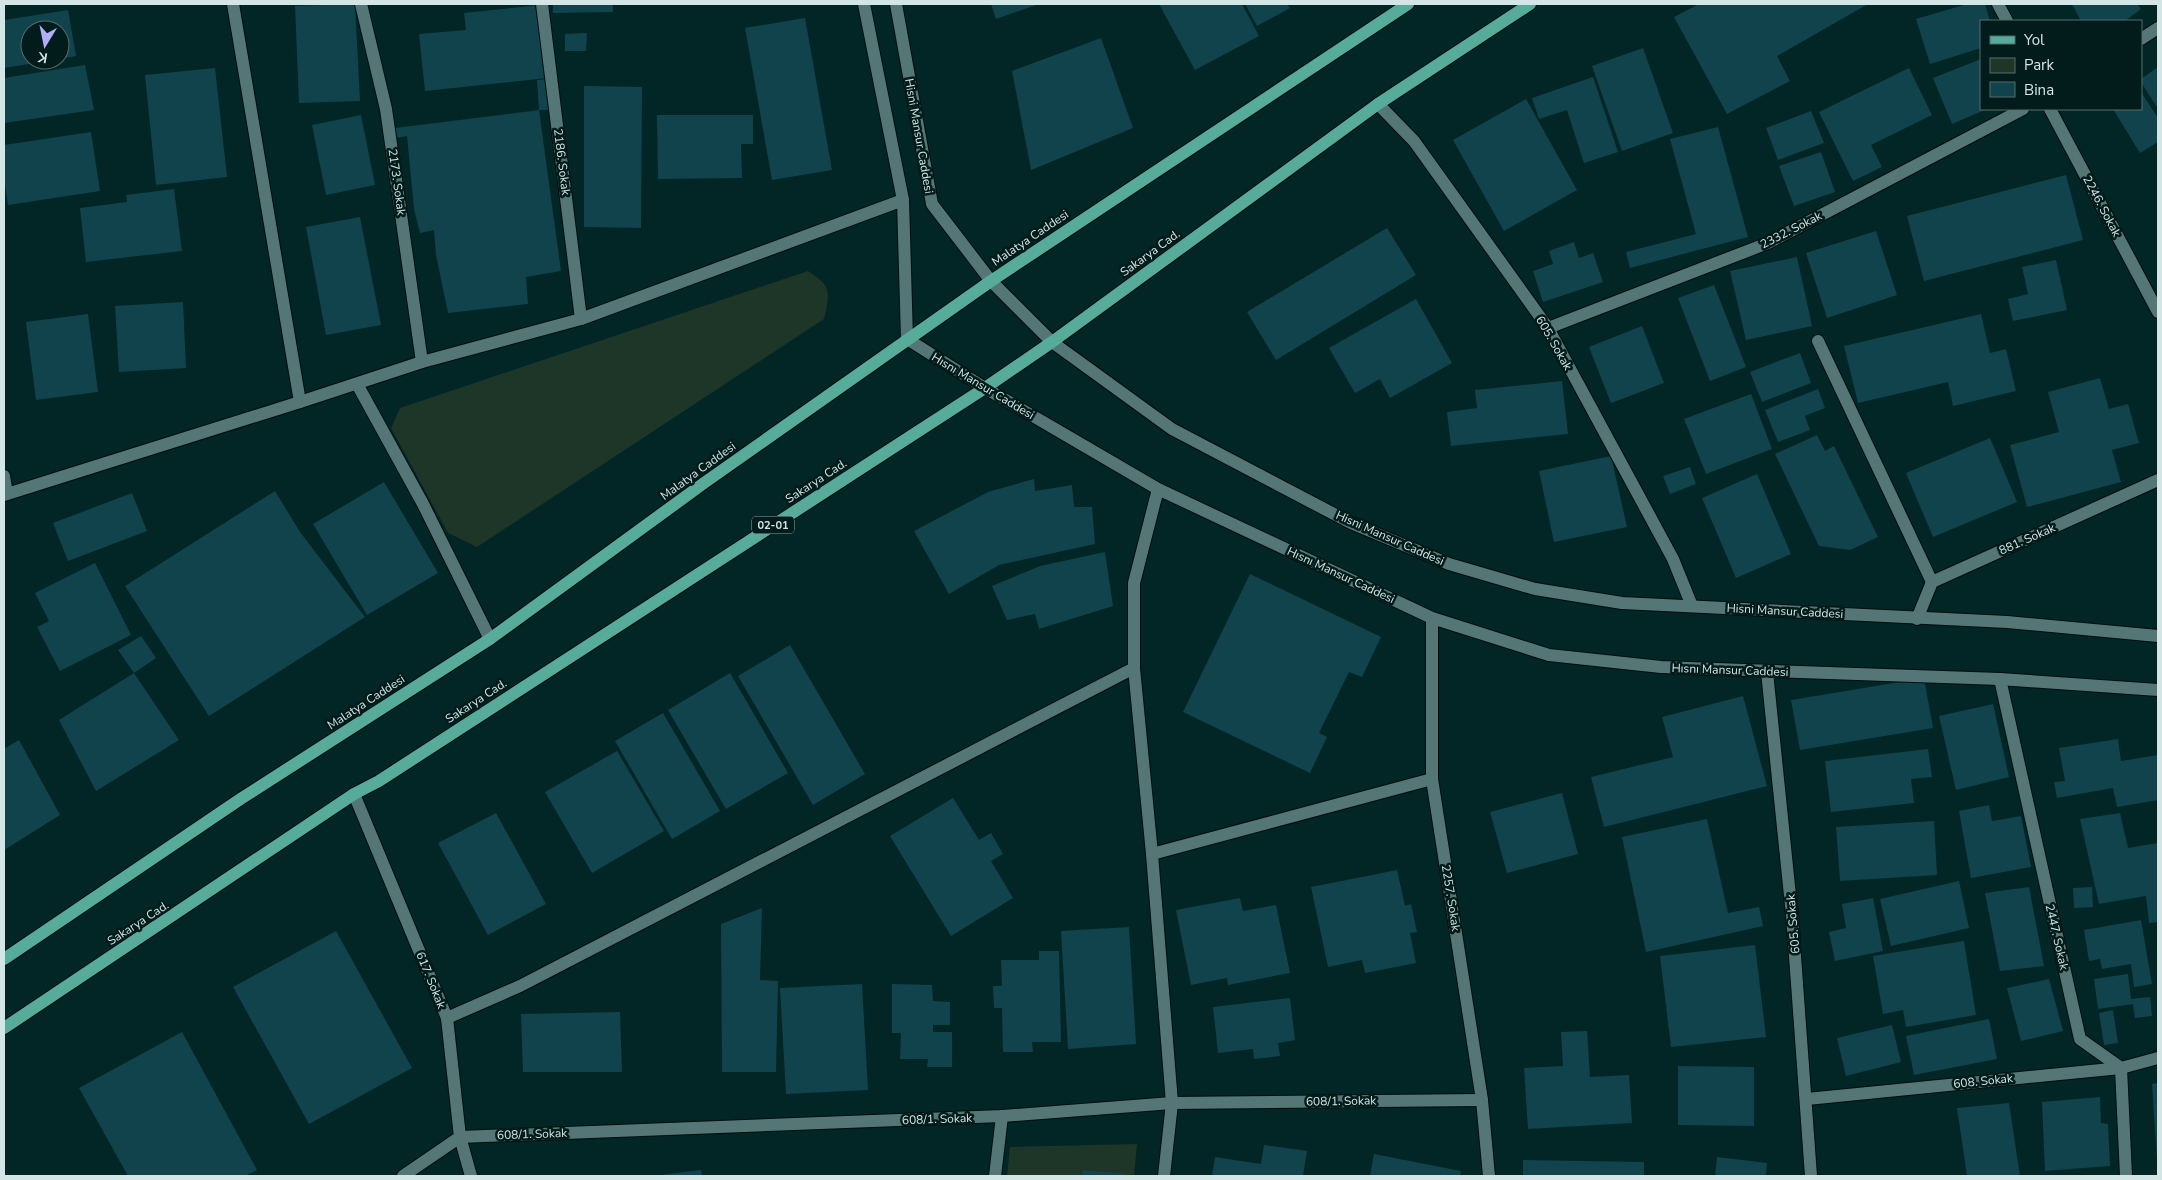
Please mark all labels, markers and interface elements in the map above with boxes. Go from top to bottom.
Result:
north arrow [20,20,70,70]
legend [1980,20,2142,110]
text: Yol [2023,30,2045,50]
text: K [36,47,49,67]
text: Park [2024,55,2054,75]
street label: Hisni Mansur Caddesi [901,77,937,195]
text: Bina [2024,80,2054,100]
street label: 2186. Sokak [550,128,574,197]
street label: 2173. Sokak [384,148,410,217]
street label: 2246. Sokak [2079,173,2125,240]
street label: Malatya Caddesi [988,206,1072,270]
street label: 2332. Sokak [1758,207,1825,252]
street label: Sakarya Cad. [1117,226,1183,280]
street label: 605. Sokak [1532,313,1576,374]
street label: Hısnı Mansur Caddesi [929,349,1037,423]
street label: Malatya Caddesi [657,438,739,504]
street label: Sakarya Cad. [782,455,850,507]
street label: Hisni Mansur Caddesi [1333,507,1447,569]
road number: 02-01 [752,516,794,534]
street label: 881. Sokak [1996,519,2058,558]
street label: Hısnı Mansur Caddesi [1285,543,1397,607]
street label: Hisni Mansur Caddesi [1726,600,1844,622]
street label: Hısnı Mansur Caddesi [1671,660,1789,680]
street label: Malatya Caddesi [324,671,408,733]
street label: Sakarya Cad. [442,675,510,727]
street label: 2257. Sokak [1438,864,1464,933]
street label: 605. Sokak [1782,893,1804,954]
street label: Sakarya Cad. [104,897,172,949]
street label: 2447. Sokak [2042,903,2073,972]
street label: 617. Sokak [412,949,450,1012]
street label: 608. Sokak [1952,1070,2015,1092]
street label: 608/1. Sokak [1306,1092,1377,1110]
street label: 608/1. Sokak [902,1110,973,1128]
street label: 608/1. Sokak [497,1125,568,1143]

